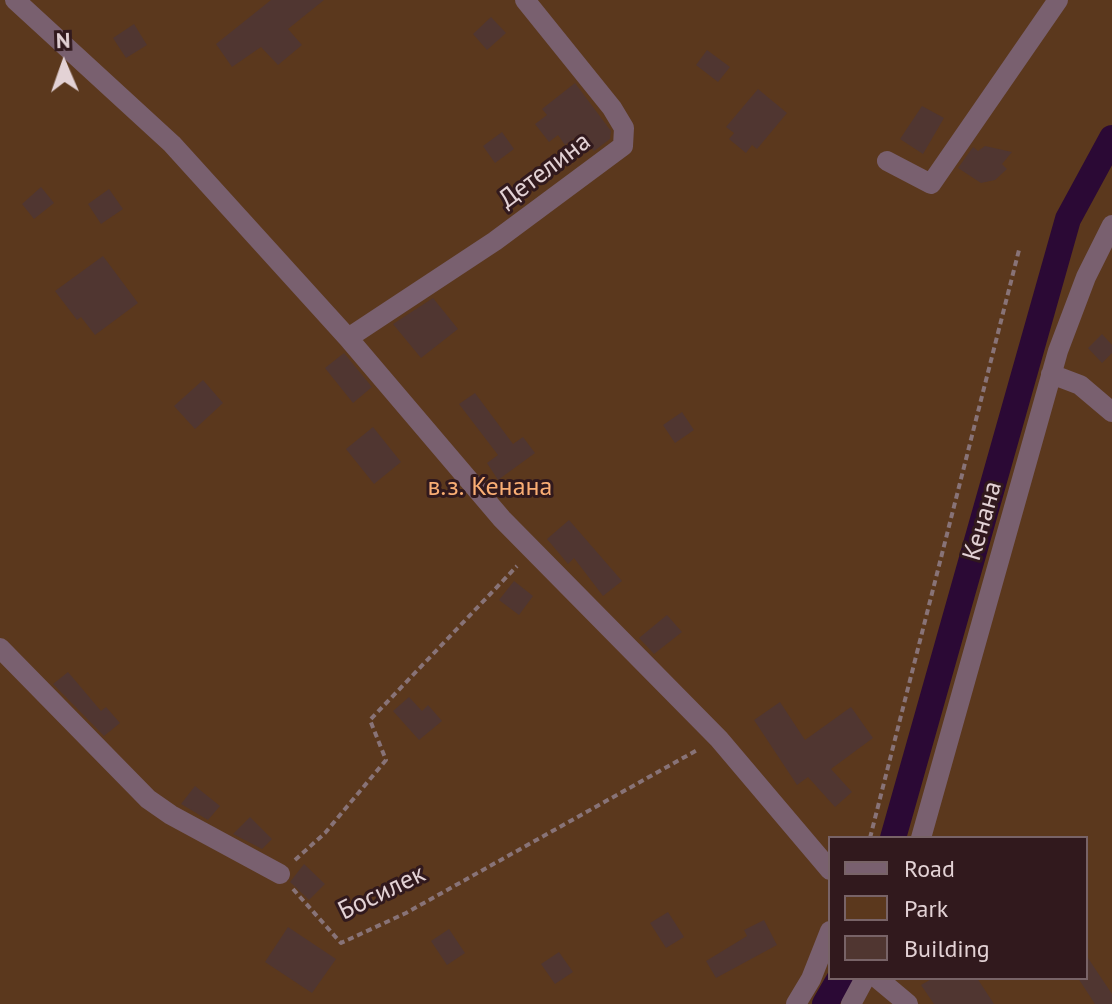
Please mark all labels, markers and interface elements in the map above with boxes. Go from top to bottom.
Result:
north arrow [24,24,104,104]
text: N [55,26,71,54]
street label: Детелина [493,126,597,216]
park label: в.з. Кенана [428,472,552,504]
street label: Кенана [957,478,1009,564]
legend [828,836,1088,980]
text: Road [904,853,955,884]
street label: Босилек [333,859,431,927]
text: Park [904,893,948,924]
text: Building [904,933,990,964]

